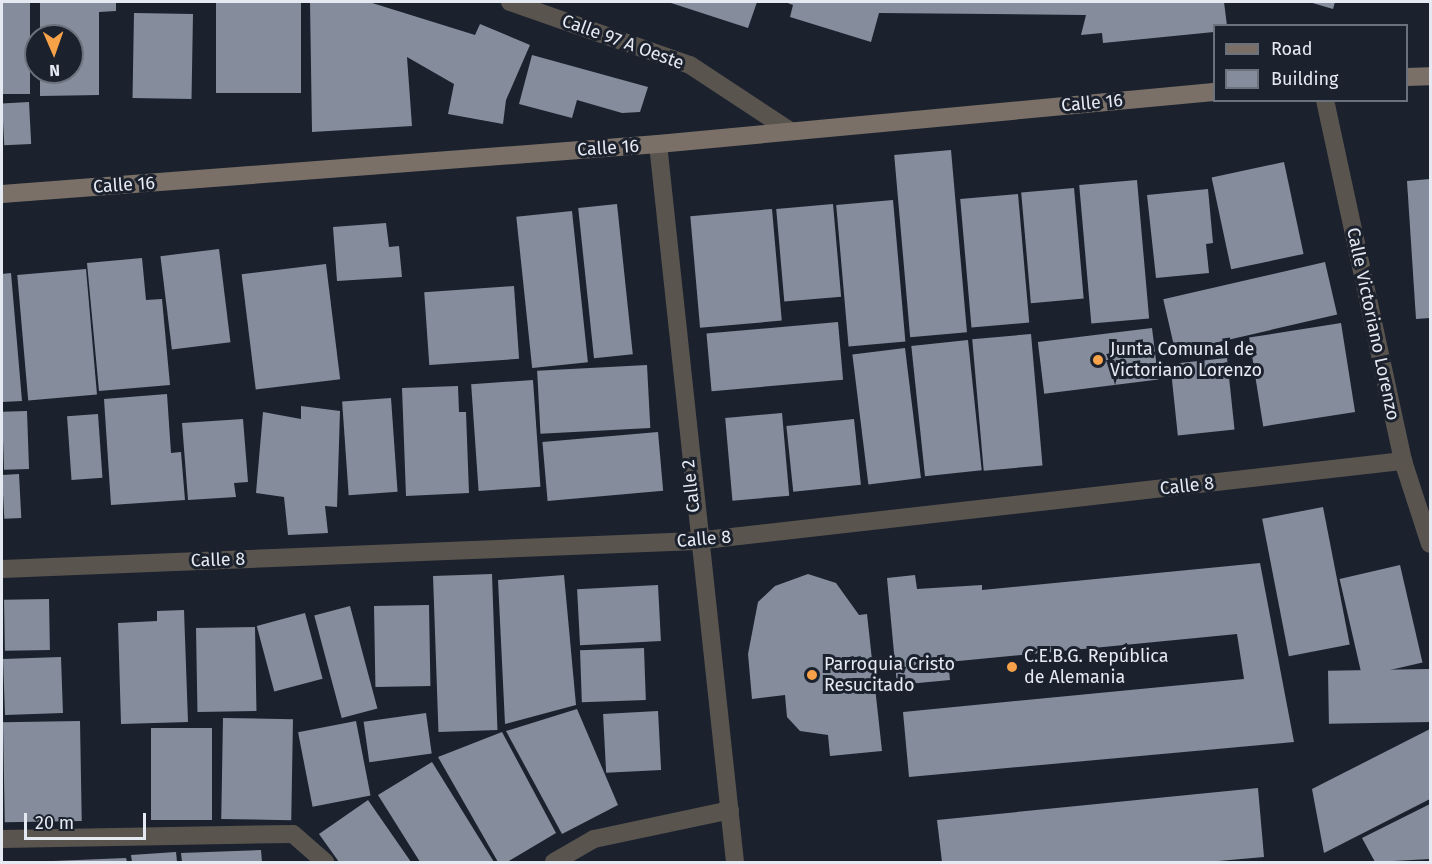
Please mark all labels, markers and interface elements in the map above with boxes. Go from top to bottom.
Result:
street label: Calle 97 A Oeste [559,10,687,74]
north arrow [24,24,84,84]
legend [1213,24,1408,102]
text: Road [1271,38,1313,60]
text: N [49,61,60,80]
text: Building [1271,68,1338,90]
street label: Calle 16 [1060,90,1124,116]
street label: Calle 16 [576,135,640,161]
street label: Calle 16 [92,172,156,198]
street label: Calle Victoriano Lorenzo [1342,226,1404,422]
place label: Junta Comunal de Victoriano Lorenzo [1110,339,1262,382]
marker: Junta Comunal de Victoriano Lorenzo [1091,353,1105,367]
street label: Calle 2 [677,458,705,514]
street label: Calle 8 [1159,472,1215,500]
street label: Calle 8 [676,526,732,552]
street label: Calle 8 [190,548,246,572]
place label: C.E.B.G. República de Alemania [1024,646,1169,688]
place label: Parroquia Cristo Resucitado [824,654,955,696]
marker: C.E.B.G. República de Alemania [1005,660,1019,674]
marker: Parroquia Cristo Resucitado [805,668,819,682]
scale bar [27,801,148,839]
text: 20 m [35,812,74,834]

